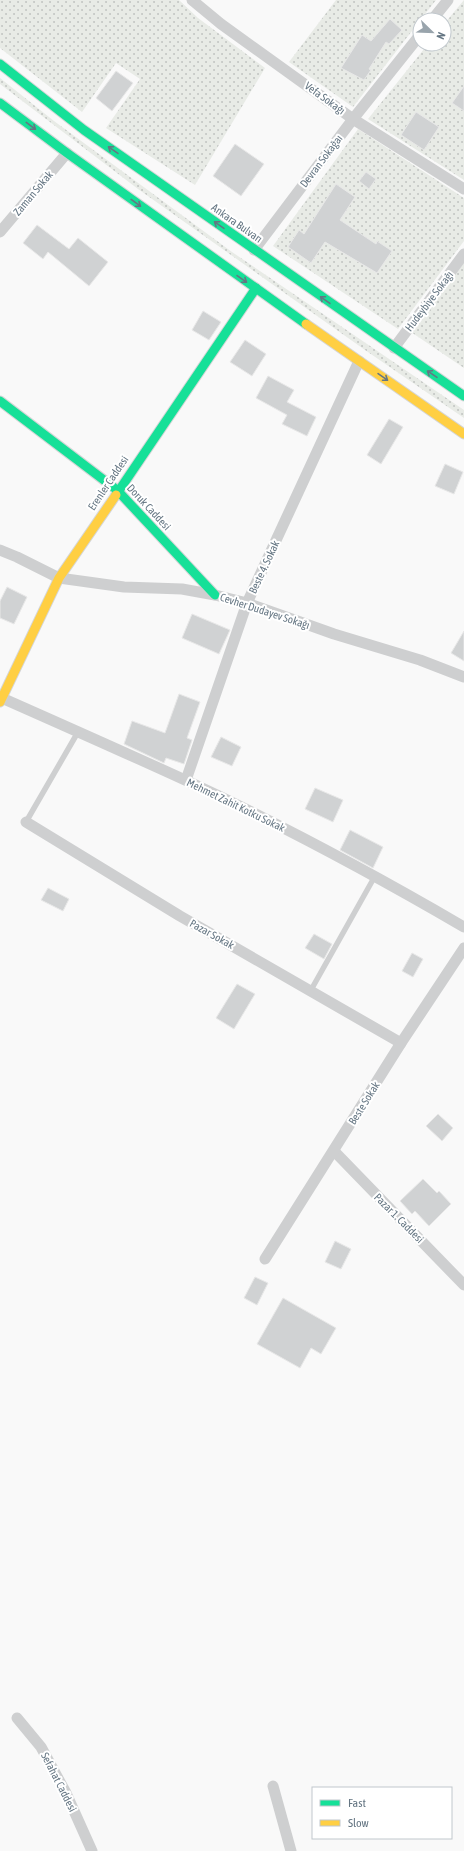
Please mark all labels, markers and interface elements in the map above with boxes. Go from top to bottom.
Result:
north arrow [412,12,452,52]
text: N [434,31,448,41]
street label: Vefa Sokağı [303,79,347,117]
one-way arrow [25,122,36,130]
street label: Devran Sokağaı [297,132,345,190]
one-way arrow [107,146,118,154]
street label: Zaman Sokak [11,168,55,218]
one-way arrow [130,199,141,207]
street label: Ankara Bulvarı [209,201,265,245]
one-way arrow [213,221,224,229]
street label: Hudeybiye Sokağı [403,269,455,333]
one-way arrow [236,274,247,283]
one-way arrow [320,296,331,304]
one-way arrow [426,370,437,378]
one-way arrow [377,373,388,381]
street label: Erenler Caddesi [85,454,131,512]
street label: Doruk Caddesi [125,482,173,532]
street label: Beste 4. Sokak [247,539,282,595]
street label: Cevher Dudayev Sokağı [219,591,311,631]
street label: Mehmet Zahit Kotku Sokak [185,776,287,834]
street label: Pazar Sokak [188,917,236,951]
street label: Beste Sokak [346,1079,382,1127]
street label: Pazar 1. Caddesi [372,1191,426,1245]
street label: Sefahat Caddesi [39,1750,79,1814]
legend [312,1787,452,1839]
text: Fast [348,1796,366,1810]
text: Slow [348,1816,369,1830]

